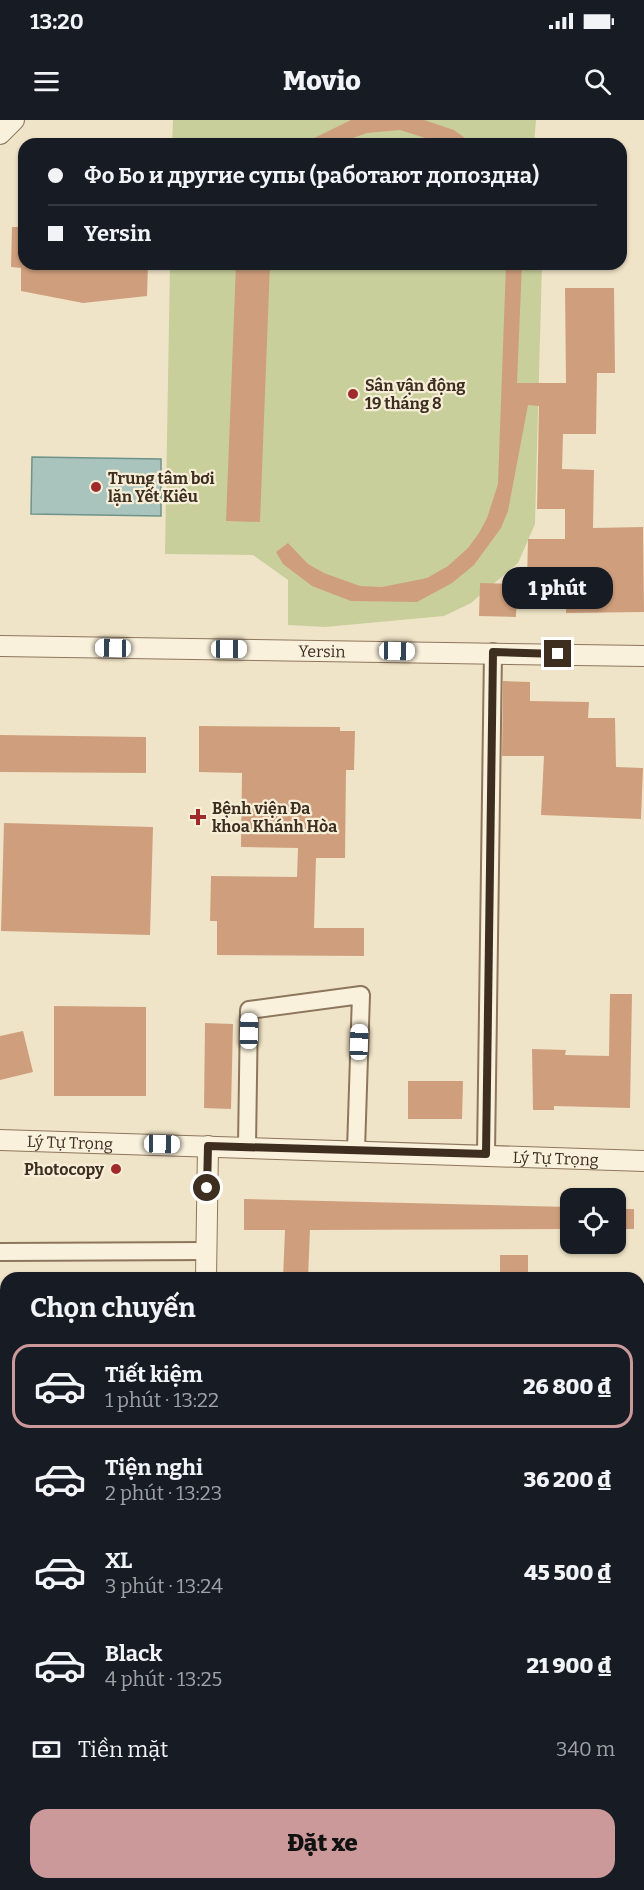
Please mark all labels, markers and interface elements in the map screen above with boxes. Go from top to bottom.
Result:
text: 13:20 [30,8,84,35]
icon: menu [30,65,63,98]
text: Movio [283,65,361,97]
icon: search [581,65,614,98]
text: Фо Бо и другие супы (работают допоздна) [84,162,539,189]
text: Yersin [84,220,151,247]
place label: Sân vận động 19 tháng 8 [365,376,465,413]
marker: Sân vận động 19 tháng 8 [346,387,360,401]
place label: Trung tâm bơi lặn Yết Kiêu [108,469,215,506]
marker: Trung tâm bơi lặn Yết Kiêu [89,480,103,494]
callout: 1 phút [502,567,614,609]
text: 1 phút [528,576,587,600]
car [95,639,131,657]
car [211,640,247,658]
route end [544,640,571,667]
street label: Yersin [298,642,346,661]
car [379,642,415,660]
place label: Bệnh viện Đa khoa Khánh Hòa [212,799,337,836]
marker: Bệnh viện Đa khoa Khánh Hòa [189,808,207,826]
car [240,1013,258,1049]
car [349,1024,369,1060]
street label: Lý Tự Trọng [27,1132,113,1154]
car [144,1135,180,1153]
street label: Lý Tự Trọng [512,1148,599,1170]
place label: Photocopy [24,1160,104,1179]
marker: Photocopy [109,1162,123,1176]
route start [193,1174,220,1201]
map controls [560,1188,626,1254]
button: locate [560,1188,626,1254]
text: Chọn chuyến [30,1292,196,1324]
icon: car [33,1359,87,1413]
text: Tiết kiệm [105,1361,203,1388]
text: 26 800 ₫ [523,1373,612,1400]
text: 1 phút · 13:22 [105,1388,219,1412]
icon: car [33,1452,87,1506]
text: Tiện nghi [105,1454,203,1481]
text: 36 200 ₫ [523,1466,612,1493]
text: 2 phút · 13:23 [105,1481,222,1505]
icon: car [33,1545,87,1599]
text: XL [105,1547,132,1574]
text: 45 500 ₫ [524,1559,612,1586]
text: 3 phút · 13:24 [105,1574,223,1598]
icon: car [33,1638,87,1692]
text: Black [105,1640,162,1667]
text: 21 900 ₫ [526,1652,612,1679]
text: 4 phút · 13:25 [105,1667,222,1691]
icon: cash [30,1733,63,1766]
text: Tiền mặt [78,1736,168,1763]
text: 340 m [556,1737,615,1761]
button: Đặt xe [30,1809,615,1878]

